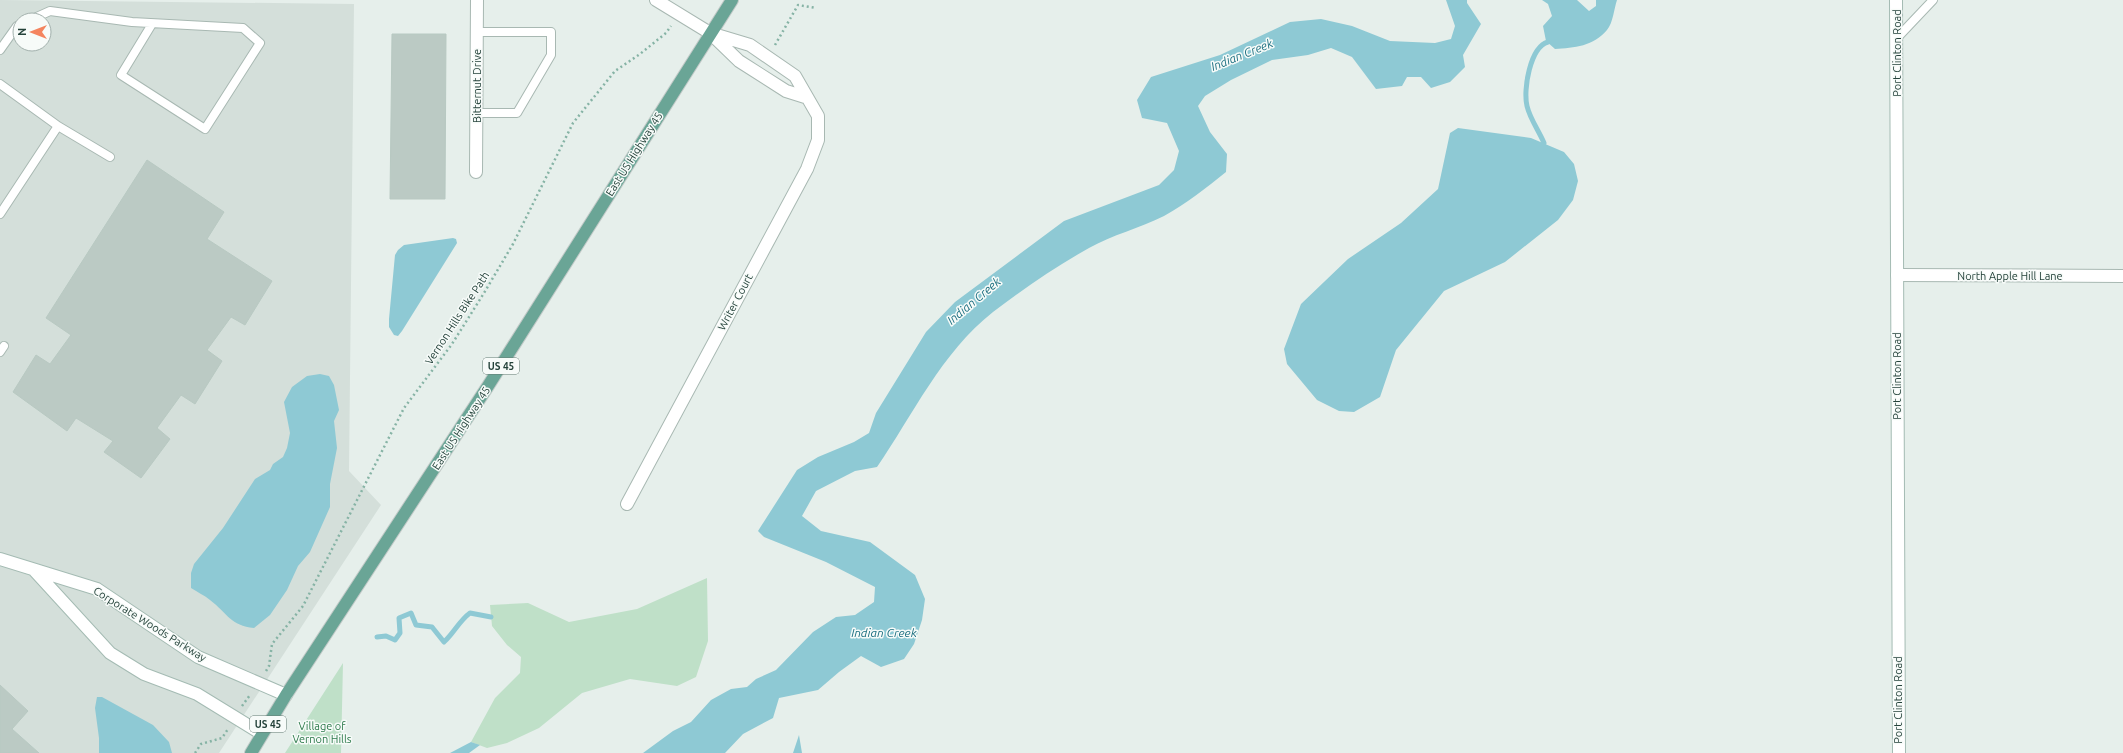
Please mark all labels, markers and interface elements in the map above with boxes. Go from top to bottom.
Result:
street label: Port Clinton Road [1891,9,1903,97]
north arrow [12,12,52,52]
text: N [16,28,28,36]
water label: Indian Creek [1209,36,1275,73]
street label: Bitternut Drive [471,49,483,123]
street label: East US Highway 45 [603,110,665,198]
street label: Vernon Hills Bike Path [423,269,491,367]
street label: North Apple Hill Lane [1957,270,2063,282]
street label: Writer Court [715,271,755,332]
water label: Indian Creek [944,274,1004,327]
street label: Port Clinton Road [1891,332,1903,420]
road number: US 45 [483,358,519,374]
street label: East US Highway 45 [430,384,492,472]
street label: Corporate Woods Parkway [91,584,209,664]
water label: Indian Creek [851,626,918,639]
street label: Port Clinton Road [1892,656,1904,744]
road number: US 45 [250,716,286,732]
park label: Village of Vernon Hills [292,720,352,745]

